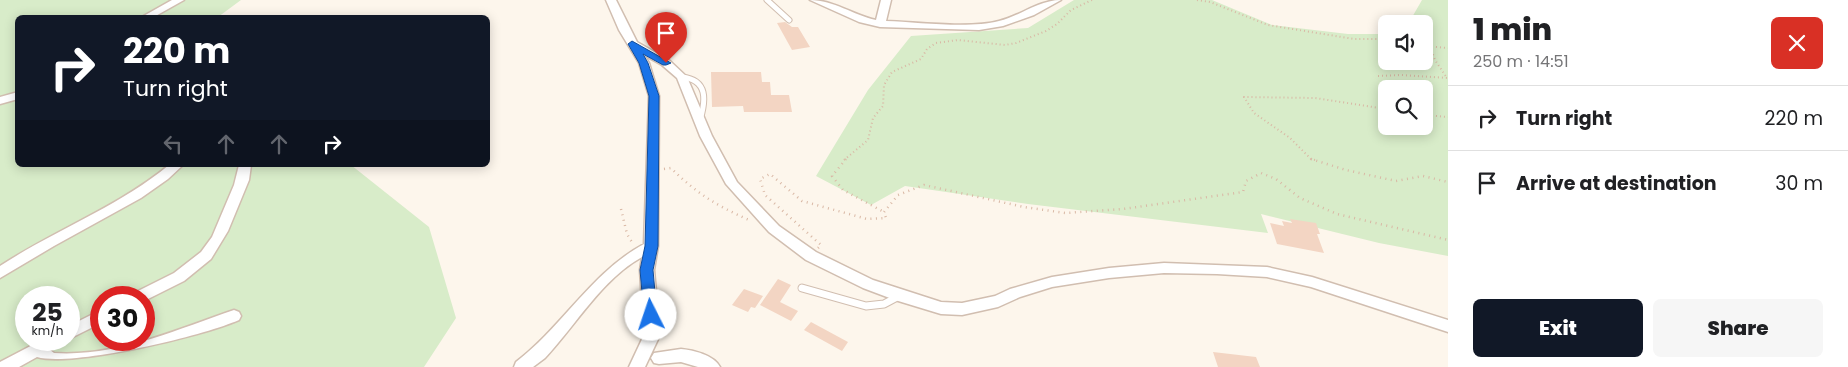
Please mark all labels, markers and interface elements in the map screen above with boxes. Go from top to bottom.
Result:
text: 1 min [1473,8,1552,51]
pin [645,12,687,63]
map controls [1378,15,1433,135]
button: sound [1378,15,1433,70]
button: close [1771,17,1823,69]
icon: arrive [652,19,680,47]
text: 220 m [123,26,230,75]
icon: right [40,35,105,100]
text: 250 m · 14:51 [1473,50,1569,73]
text: Turn right [123,73,228,104]
button: search [1378,80,1433,135]
icon: right [1473,104,1501,132]
text: Turn right [1516,105,1612,132]
text: 220 m [1765,105,1823,132]
icon: left [159,130,187,158]
icon: ahead [212,130,240,158]
icon: ahead [265,130,293,158]
icon: right [318,130,346,158]
icon: arrive [1473,169,1501,197]
text: Arrive at destination [1516,170,1717,197]
text: 30 m [1775,170,1823,197]
speed limit sign: 30 [90,286,155,351]
position arrow [624,288,676,340]
text: 25 [32,295,63,330]
button: Exit [1473,299,1643,357]
button: Share [1653,299,1823,357]
text: km/h [32,322,63,339]

